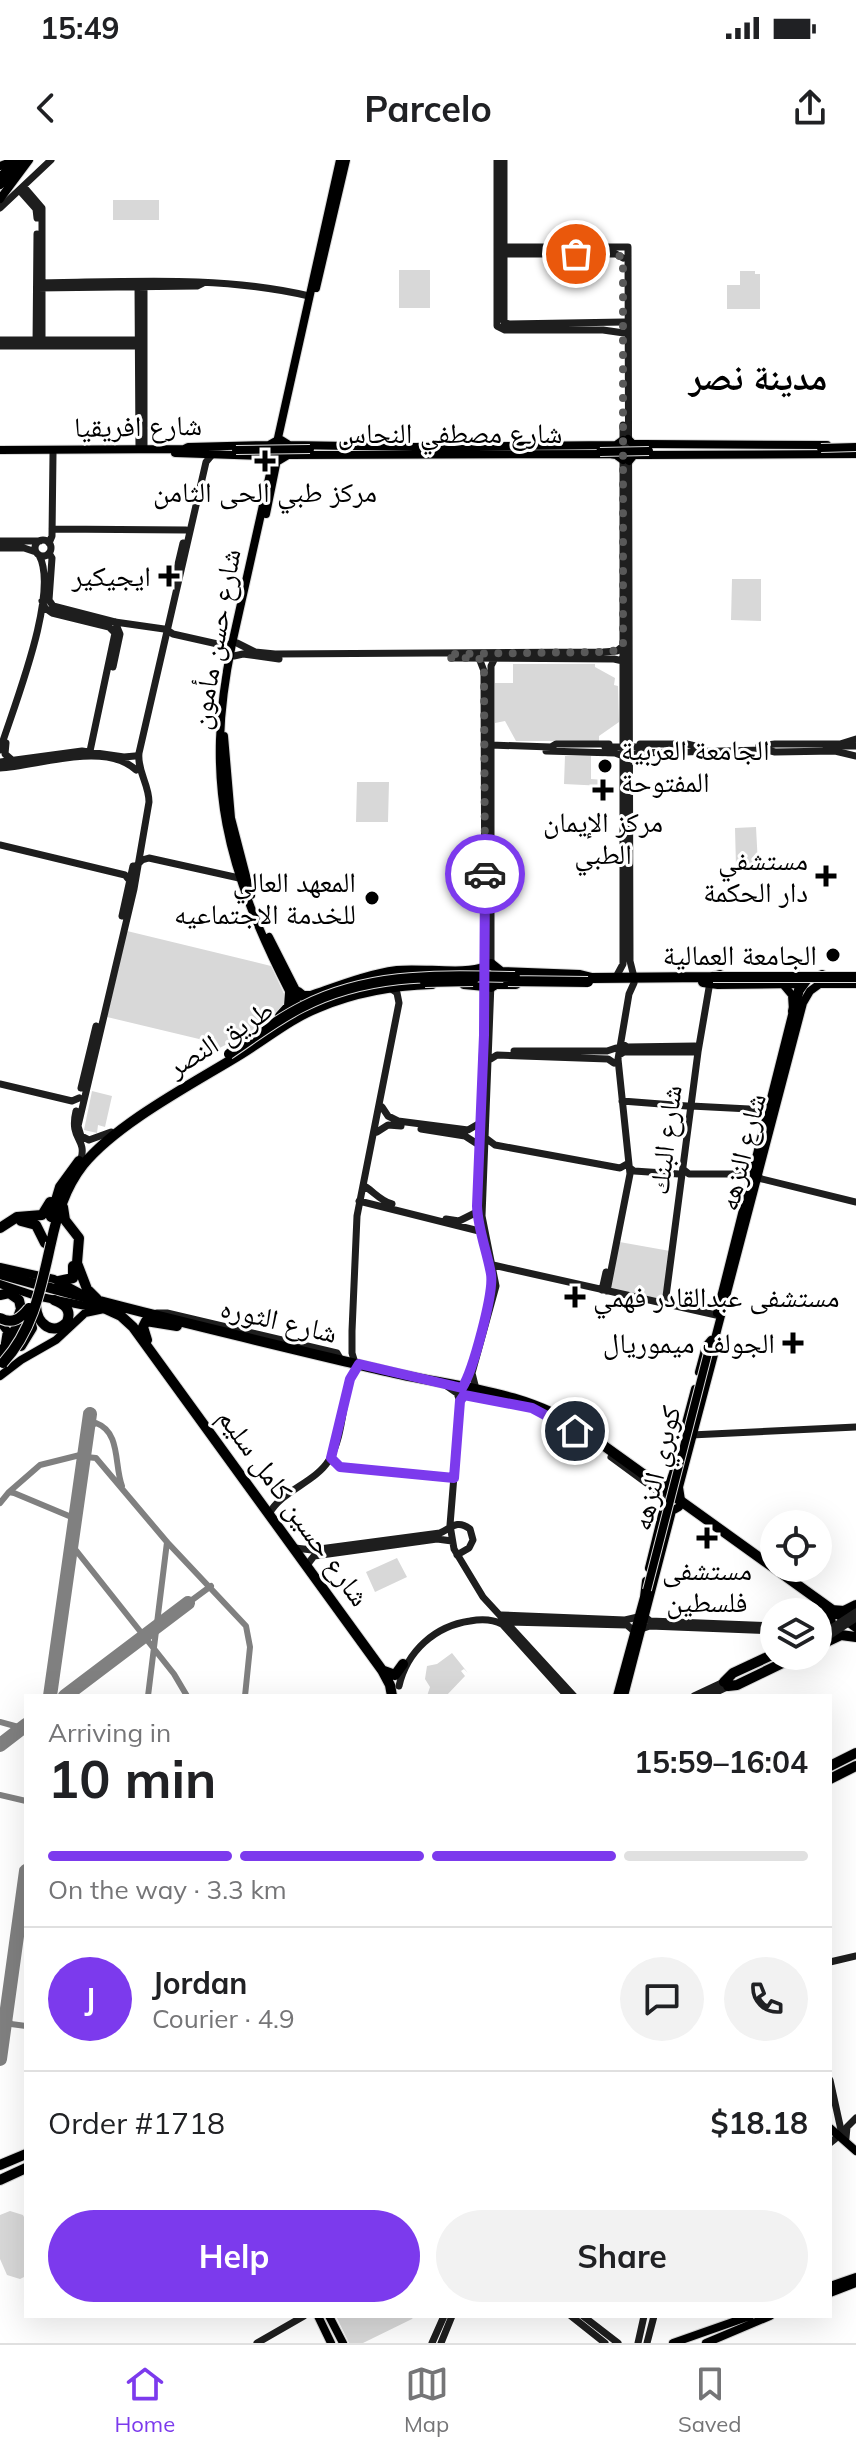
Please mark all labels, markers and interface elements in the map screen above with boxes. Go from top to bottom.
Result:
text: 15:49 [40,9,119,47]
icon: back [24,86,68,130]
text: Parcelo [364,86,492,131]
icon: share [788,86,832,130]
pin [542,220,610,288]
icon: bag [554,232,598,276]
district label: مدينة نصر [687,354,827,399]
street label: شارع افريقيا [74,407,202,445]
street label: شارع مصطفي النحاس [338,415,562,456]
marker: مركز طبي الحى الثامن [254,450,276,472]
place label: مركز طبي الحى الثامن [153,474,377,515]
street label: شارع حسن مأمون [181,546,249,732]
place label: ايجيكير [71,558,151,593]
marker: ايجيكير [158,565,180,587]
place label: الجامعة العربية المفتوحة [621,732,770,799]
marker: الجامعة العربية المفتوحة [596,757,614,775]
marker: مركز الإيمان الطبي [592,779,614,801]
place label: مركز الإيمان الطبي [543,804,663,877]
courier [445,834,525,914]
place label: مستشفي دار الحكمة [703,842,808,909]
icon: car [463,852,507,896]
place label: المعهد العالي للخدمة الاجتماعيه [174,864,356,931]
marker: مستشفي دار الحكمة [815,865,837,887]
marker: المعهد العالي للخدمة الاجتماعيه [363,889,381,907]
place label: الجامعة العمالية [663,937,817,972]
marker: الجامعة العمالية [824,946,842,964]
street label: طريق النصر [159,991,280,1085]
street label: شارع البنك [640,1083,690,1197]
street label: شارع النزهه [710,1090,774,1214]
place label: مستشفى عبدالقادر فهمي [593,1279,839,1320]
marker: مستشفى عبدالقادر فهمي [564,1286,586,1308]
street label: شارع الثوره [217,1289,341,1351]
place label: الجولف ميموريال [603,1325,775,1360]
marker: الجولف ميموريال [782,1332,804,1354]
pin [541,1397,609,1465]
street label: شارع حسين كامل سليم [209,1401,378,1614]
street label: كوبري النزهه [623,1402,694,1535]
icon: home [553,1409,597,1453]
map controls [760,1510,832,1670]
button: locate [760,1510,832,1582]
marker: مستشفى فلسطين [696,1527,718,1549]
place label: مستشفى فلسطين [662,1552,752,1620]
button: layers [760,1598,832,1670]
text: Arriving in [48,1716,171,1749]
text: 15:59–16:04 [634,1743,808,1781]
text: 10 min [48,1746,216,1811]
text: On the way · 3.3 km [48,1873,287,1906]
button: chat [620,1957,704,2041]
button: phone [724,1957,808,2041]
text: Jordan [152,1964,247,2002]
text: J [85,1980,95,2018]
text: Courier · 4.9 [152,2002,295,2035]
text: Order #1718 [48,2104,225,2142]
text: $18.18 [711,2104,808,2142]
button: Help [48,2210,420,2302]
button: Share [436,2210,808,2302]
tab: Home [114,2362,175,2438]
tab: Map [404,2362,449,2438]
tab: Saved [678,2362,742,2438]

